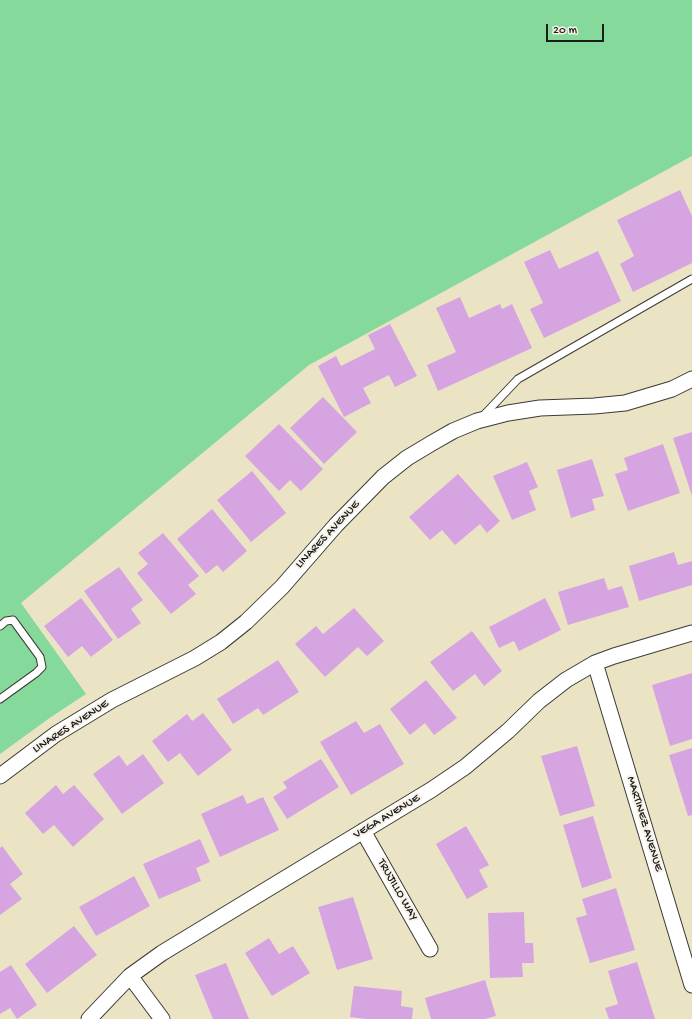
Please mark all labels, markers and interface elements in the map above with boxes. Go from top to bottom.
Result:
scale bar [548,16,606,42]
text: 20 m [553,24,577,38]
street label: LINARES AVENUE [293,498,363,572]
street label: LINARES AVENUE [30,697,112,757]
street label: MARTINEZ AVENUE [623,775,665,873]
street label: VEGA AVENUE [351,791,423,843]
street label: TRUJILLO WAY [374,857,420,923]

